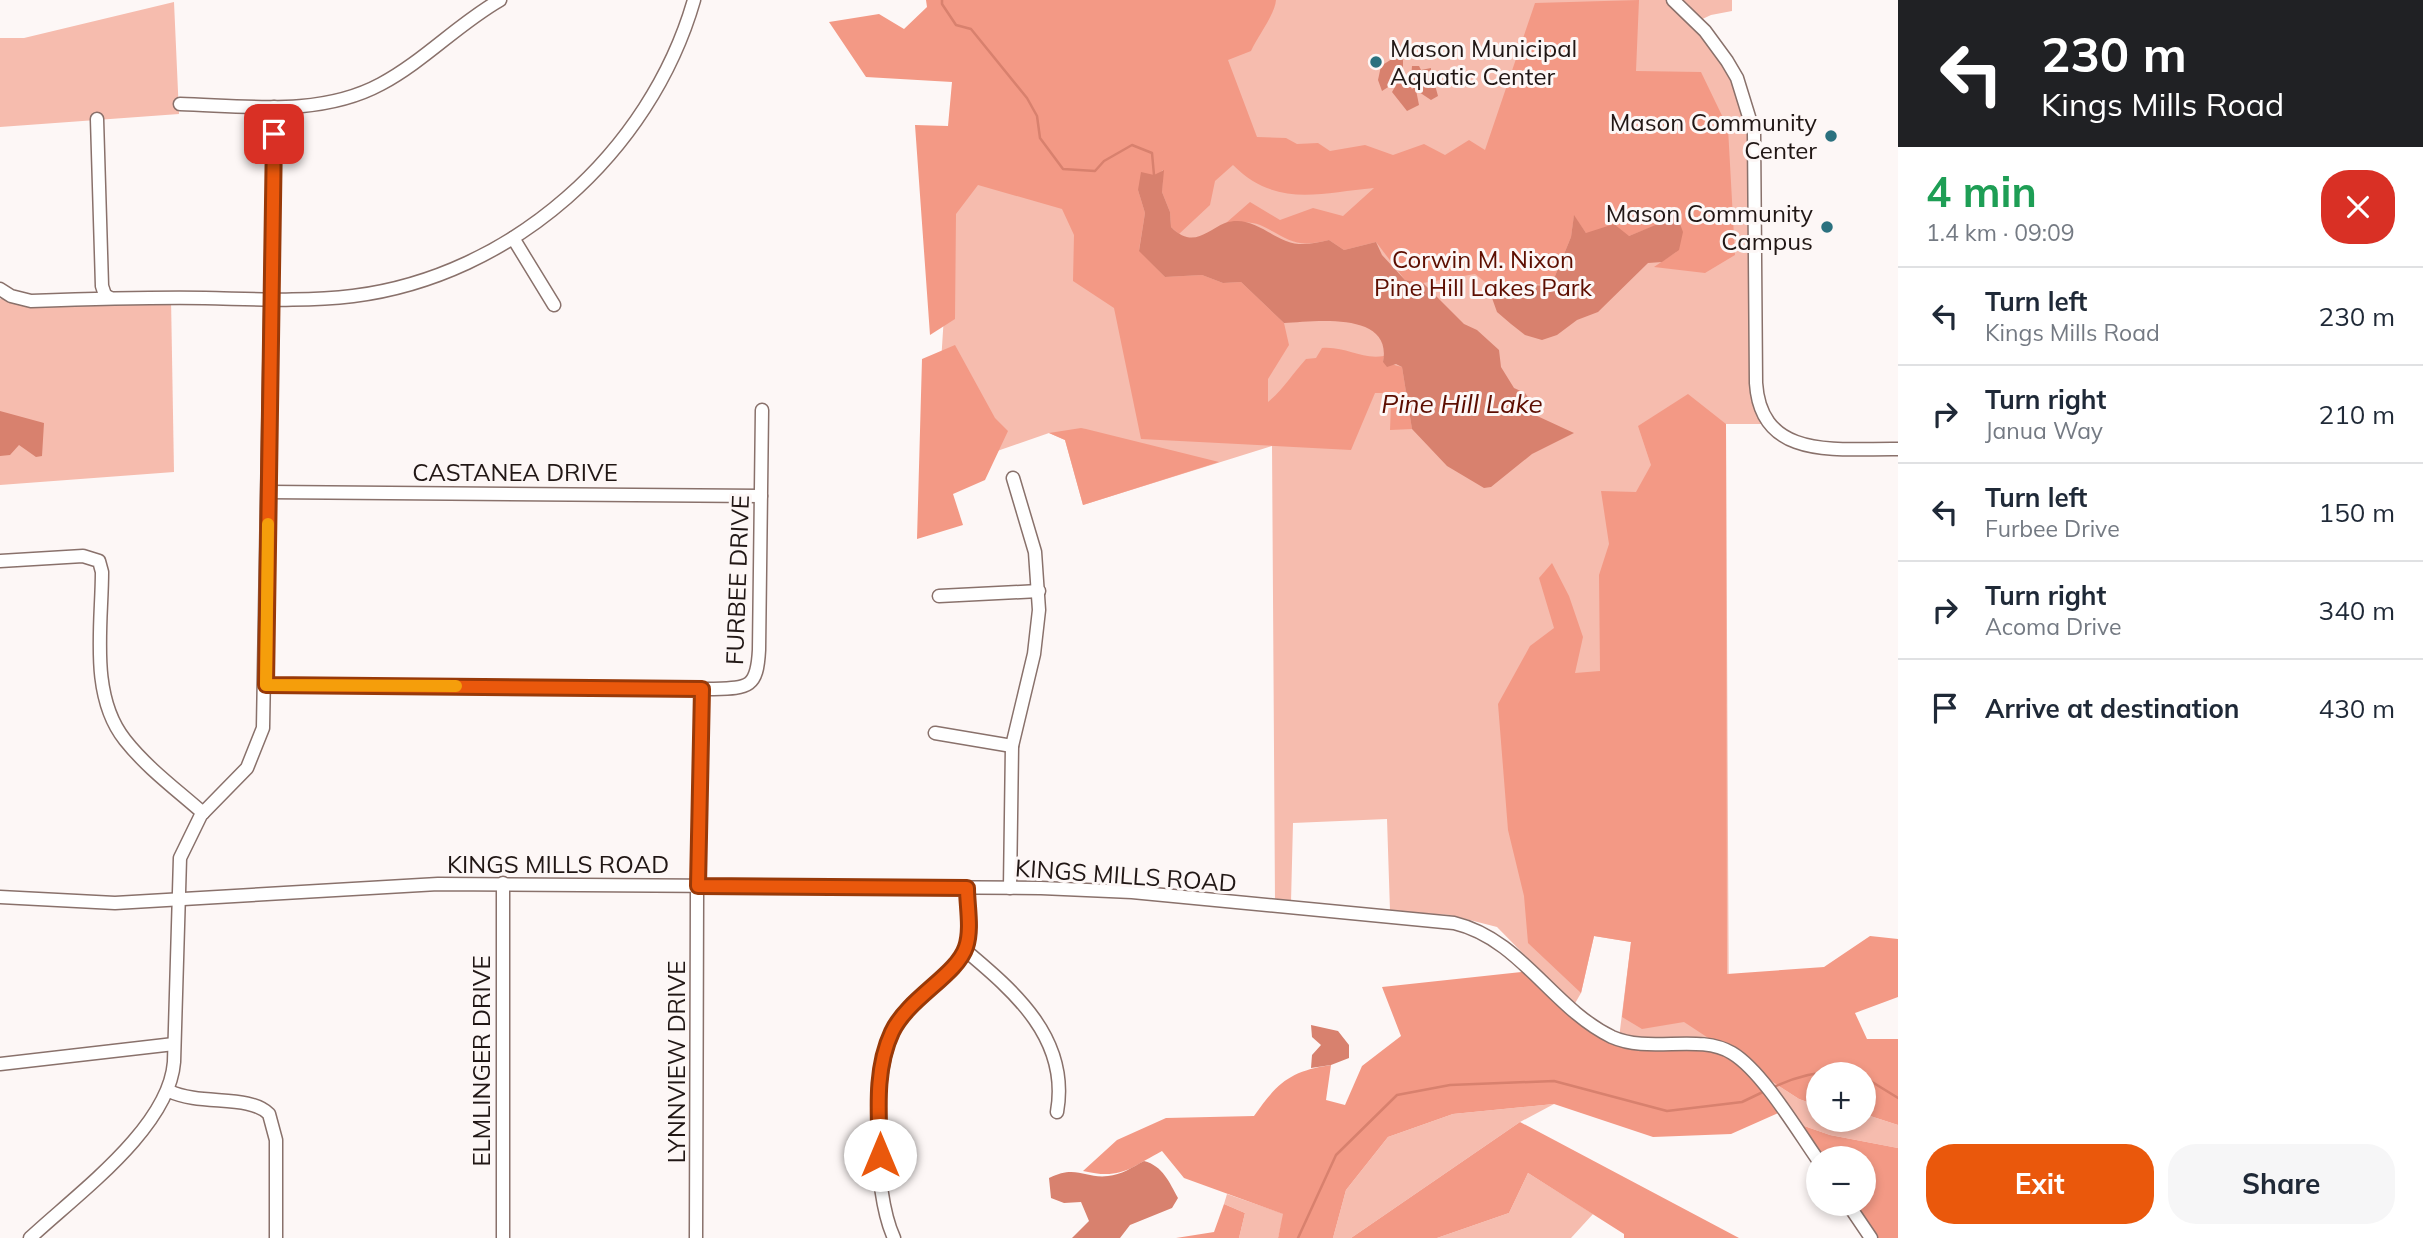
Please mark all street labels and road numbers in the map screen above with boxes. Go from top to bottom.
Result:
street label: CASTANEA DRIVE [412,457,618,487]
street label: FURBEE DRIVE [719,495,755,665]
street label: KINGS MILLS ROAD [447,849,669,879]
street label: KINGS MILLS ROAD [1014,852,1238,898]
street label: ELMLINGER DRIVE [466,955,496,1167]
street label: LYNNVIEW DRIVE [661,961,691,1163]

